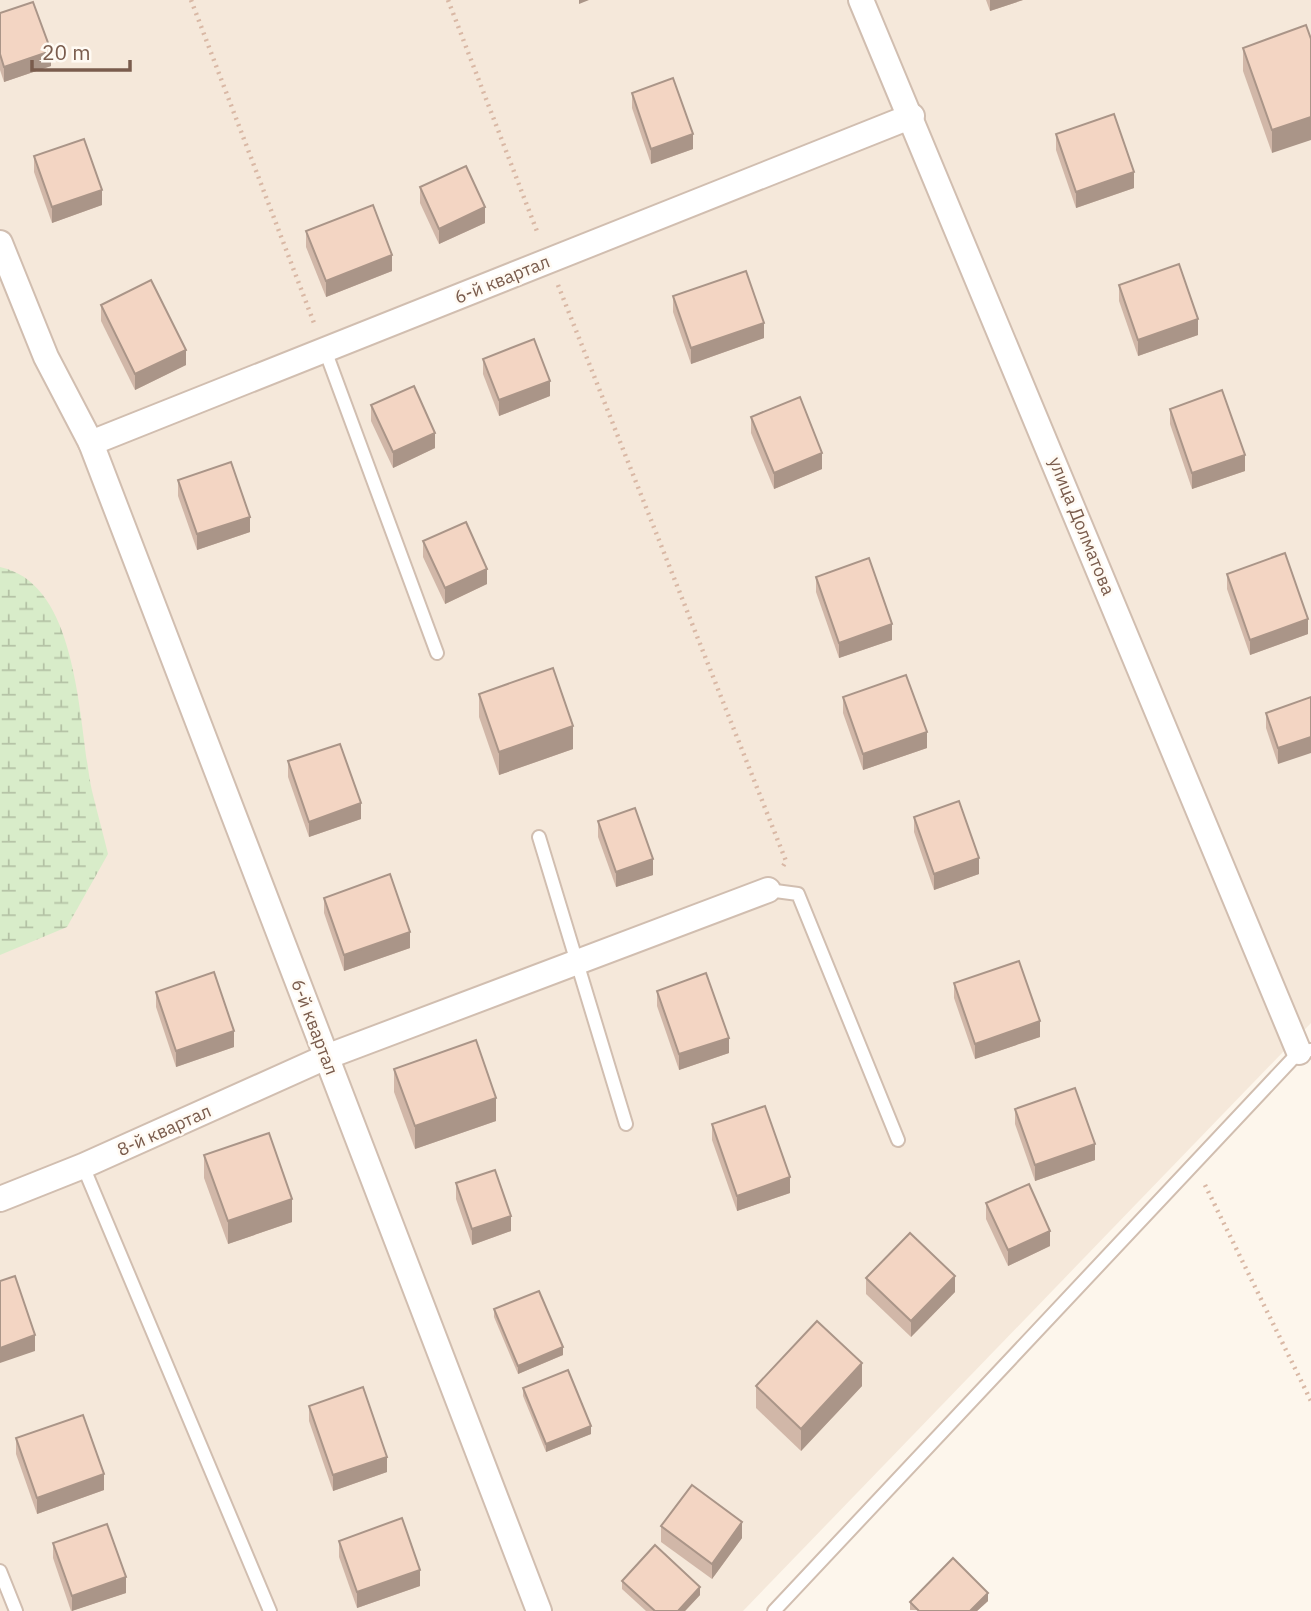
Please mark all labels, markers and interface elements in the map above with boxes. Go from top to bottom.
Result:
scale bar [32,28,130,72]
text: 20 m [42,38,91,66]
street label: 6-й квартал [451,249,553,309]
street label: улица Долматова [1044,454,1120,599]
street label: 6-й квартал [286,976,344,1078]
street label: 8-й квартал [113,1099,215,1161]

